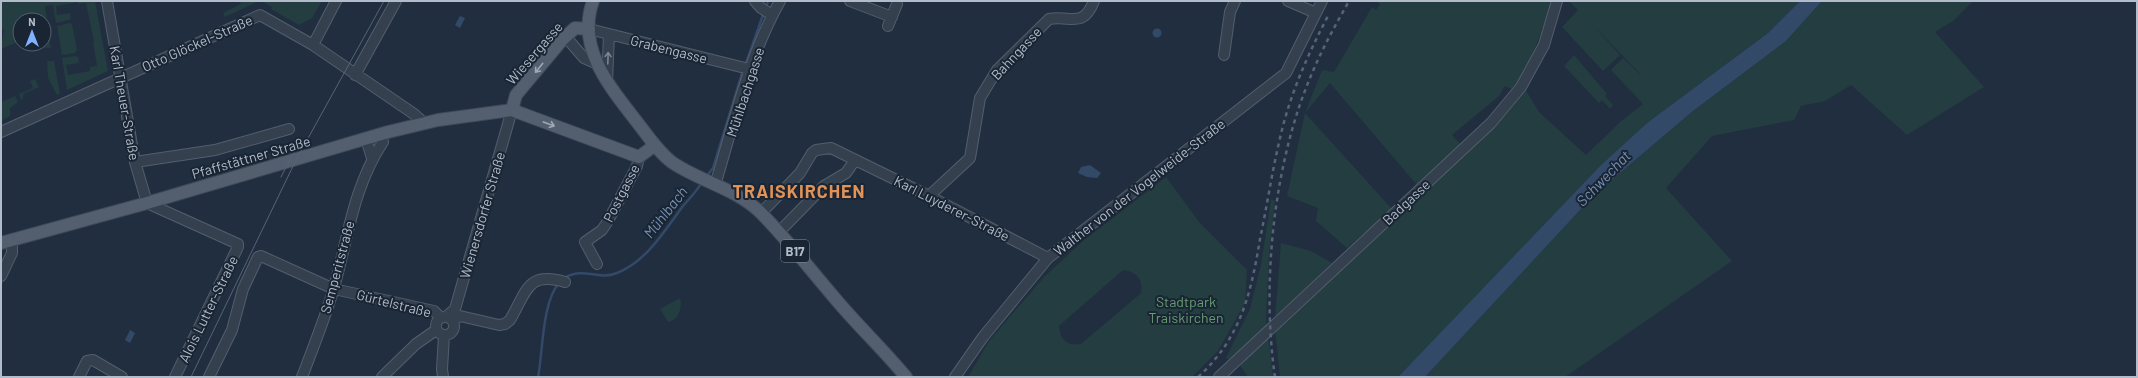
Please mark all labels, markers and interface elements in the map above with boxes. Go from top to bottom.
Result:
street label: Otto Glöckel-Straße [139,11,255,75]
north arrow [12,12,52,52]
text: N [28,15,36,28]
street label: Wiesergasse [502,18,566,88]
street label: Bahngasse [987,23,1045,83]
street label: Grabengasse [629,31,709,67]
street label: Karl Theuer-Straße [107,44,143,162]
street label: Mühlbachgasse [722,45,768,139]
one-way arrow [604,52,611,65]
one-way arrow [534,62,543,73]
street label: Walther von der Vogelweide-Straße [1050,115,1228,259]
one-way arrow [542,120,554,128]
street label: Pfaffstättner Straße [190,132,312,182]
water label: Schwechat [1572,146,1634,210]
street label: Wienersdorfer Straße [456,150,508,280]
street label: Postgasse [599,161,643,225]
street label: Karl Luyderer-Straße [891,172,1013,244]
street label: Badgasse [1379,176,1433,228]
district label: TRAISKIRCHEN [732,180,866,202]
water label: Mühlbach [639,182,691,241]
street label: Semperitstraße [316,219,358,315]
road number: B17 [781,240,809,262]
street label: Alois Lutter-Straße [175,253,241,365]
street label: Gürtelstraße [355,286,433,320]
park label: Stadtpark Traiskirchen [1148,293,1224,326]

